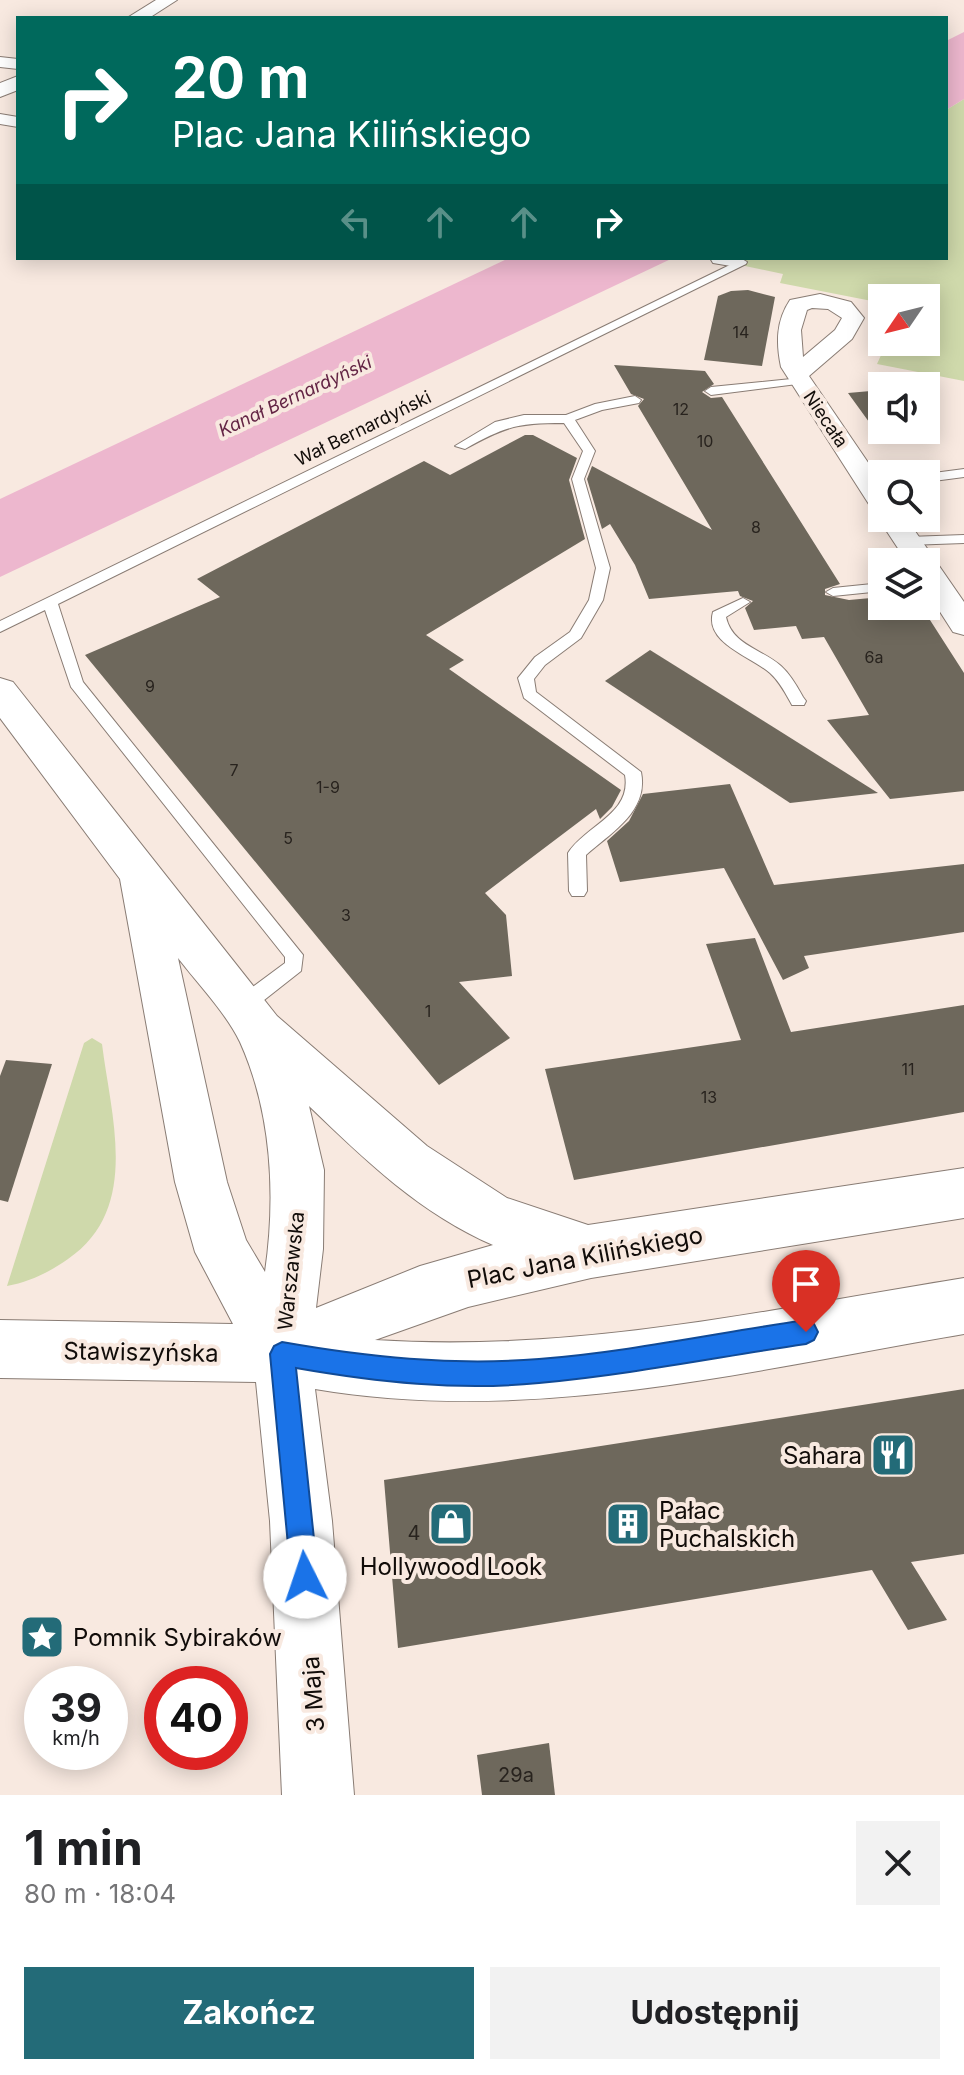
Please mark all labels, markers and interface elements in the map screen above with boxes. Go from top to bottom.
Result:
text: 20 m [172,44,309,112]
icon: right [40,48,144,152]
text: Plac Jana Kilińskiego [172,112,531,156]
icon: left [334,200,378,244]
icon: ahead [418,200,462,244]
icon: ahead [502,200,546,244]
icon: right [586,200,630,244]
north arrow [868,284,940,356]
map controls [868,284,940,620]
house number: 14 [733,322,749,342]
water label: Kanał Bernardyński [215,351,375,441]
button: sound [868,372,940,444]
street label: Wał Bernardyński [292,386,434,470]
street label: Niecała [800,387,852,451]
house number: 12 [673,399,689,419]
house number: 10 [697,431,713,451]
button: search [868,460,940,532]
house number: 8 [751,517,761,537]
button: layers [868,548,940,620]
house number: 6a [865,647,883,667]
house number: 9 [145,676,155,696]
house number: 7 [229,760,239,780]
house number: 1-9 [316,777,340,797]
house number: 5 [283,828,293,848]
house number: 3 [341,905,351,925]
house number: 1 [425,1001,431,1021]
house number: 11 [901,1059,915,1079]
house number: 13 [701,1087,717,1107]
street label: Warszawska [273,1210,309,1332]
street label: Plac Jana Kilińskiego [465,1220,705,1294]
pin [772,1250,840,1332]
icon: arrive [784,1262,828,1306]
street label: Stawiszyńska [63,1336,219,1368]
restaurant icon: Sahara [869,1431,917,1479]
place label: Sahara [783,1441,862,1470]
place label: Pałac Puchalskich [659,1496,795,1553]
shop icon: Hollywood Look [427,1500,475,1548]
building icon: Pałac Puchalskich [604,1500,652,1548]
house number: 4 [408,1521,420,1545]
position arrow [263,1535,347,1619]
place label: Hollywood Look [360,1552,542,1581]
place icon: Pomnik Sybiraków [18,1613,66,1661]
place label: Pomnik Sybiraków [73,1623,282,1652]
street label: 3 Maja [296,1655,330,1733]
speed limit sign: 40 [144,1666,248,1770]
text: 39 [50,1683,102,1732]
text: km/h [52,1726,100,1750]
house number: 29a [498,1763,534,1787]
text: 1 min [24,1818,143,1877]
button: close [856,1821,940,1905]
text: 80 m · 18:04 [24,1878,176,1909]
button: Zakończ [24,1967,474,2059]
button: Udostępnij [490,1967,940,2059]

